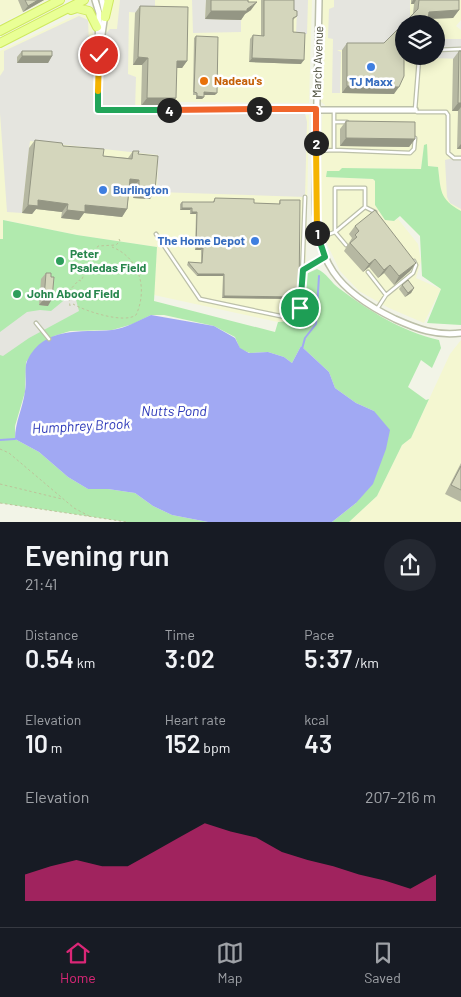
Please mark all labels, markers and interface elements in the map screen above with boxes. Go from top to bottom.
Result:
map controls [395,15,445,65]
button: layers [395,15,445,65]
street label: March Avenue [309,26,325,98]
pin [78,34,120,76]
icon: check [85,41,113,69]
marker: TJ Maxx [365,61,377,73]
place label: Nadeau's [214,73,262,87]
place label: TJ Maxx [349,74,393,88]
marker: Nadeau's [198,75,210,87]
pin: 3 [246,96,272,122]
pin: 4 [156,98,182,122]
text: 3 [256,101,263,118]
text: 4 [165,102,174,119]
pin: 2 [304,130,328,156]
text: 2 [313,135,320,152]
place label: Burlington [113,182,168,196]
marker: Burlington [97,184,109,196]
pin: 1 [304,220,330,246]
text: 1 [315,225,320,242]
place label: The Home Depot [158,233,245,247]
marker: The Home Depot [249,235,261,247]
place label: Peter Psaledas Field [70,246,147,274]
marker: Peter Psaledas Field [54,255,66,267]
place label: John Abood Field [27,286,120,300]
pin [279,287,321,329]
marker: John Abood Field [11,288,23,300]
icon: arrive [286,294,314,322]
water label: Nutts Pond [141,402,207,419]
water label: Humphrey Brook [32,414,131,437]
text: Evening run [25,538,170,572]
button: share [384,539,436,591]
text: 21:41 [25,574,57,593]
text: Distance [25,626,78,643]
text: Time [165,626,195,643]
text: Pace [304,626,334,643]
text: 0.54 [25,643,74,673]
text: 3:02 [165,643,215,673]
text: 5:37 [304,643,352,673]
text: km [74,654,95,671]
text: /km [352,654,379,671]
text: Elevation [25,711,81,728]
text: Heart rate [165,711,226,728]
text: kcal [304,711,329,728]
text: 10 [25,728,48,758]
text: 152 [165,728,201,758]
text: 43 [304,728,332,758]
text: m [48,739,62,756]
text: bpm [201,739,230,756]
text: Elevation [25,787,89,806]
text: 207–216 m [365,787,436,806]
tab: Home [60,939,96,986]
tab: Map [216,939,244,986]
tab: Saved [364,939,401,986]

